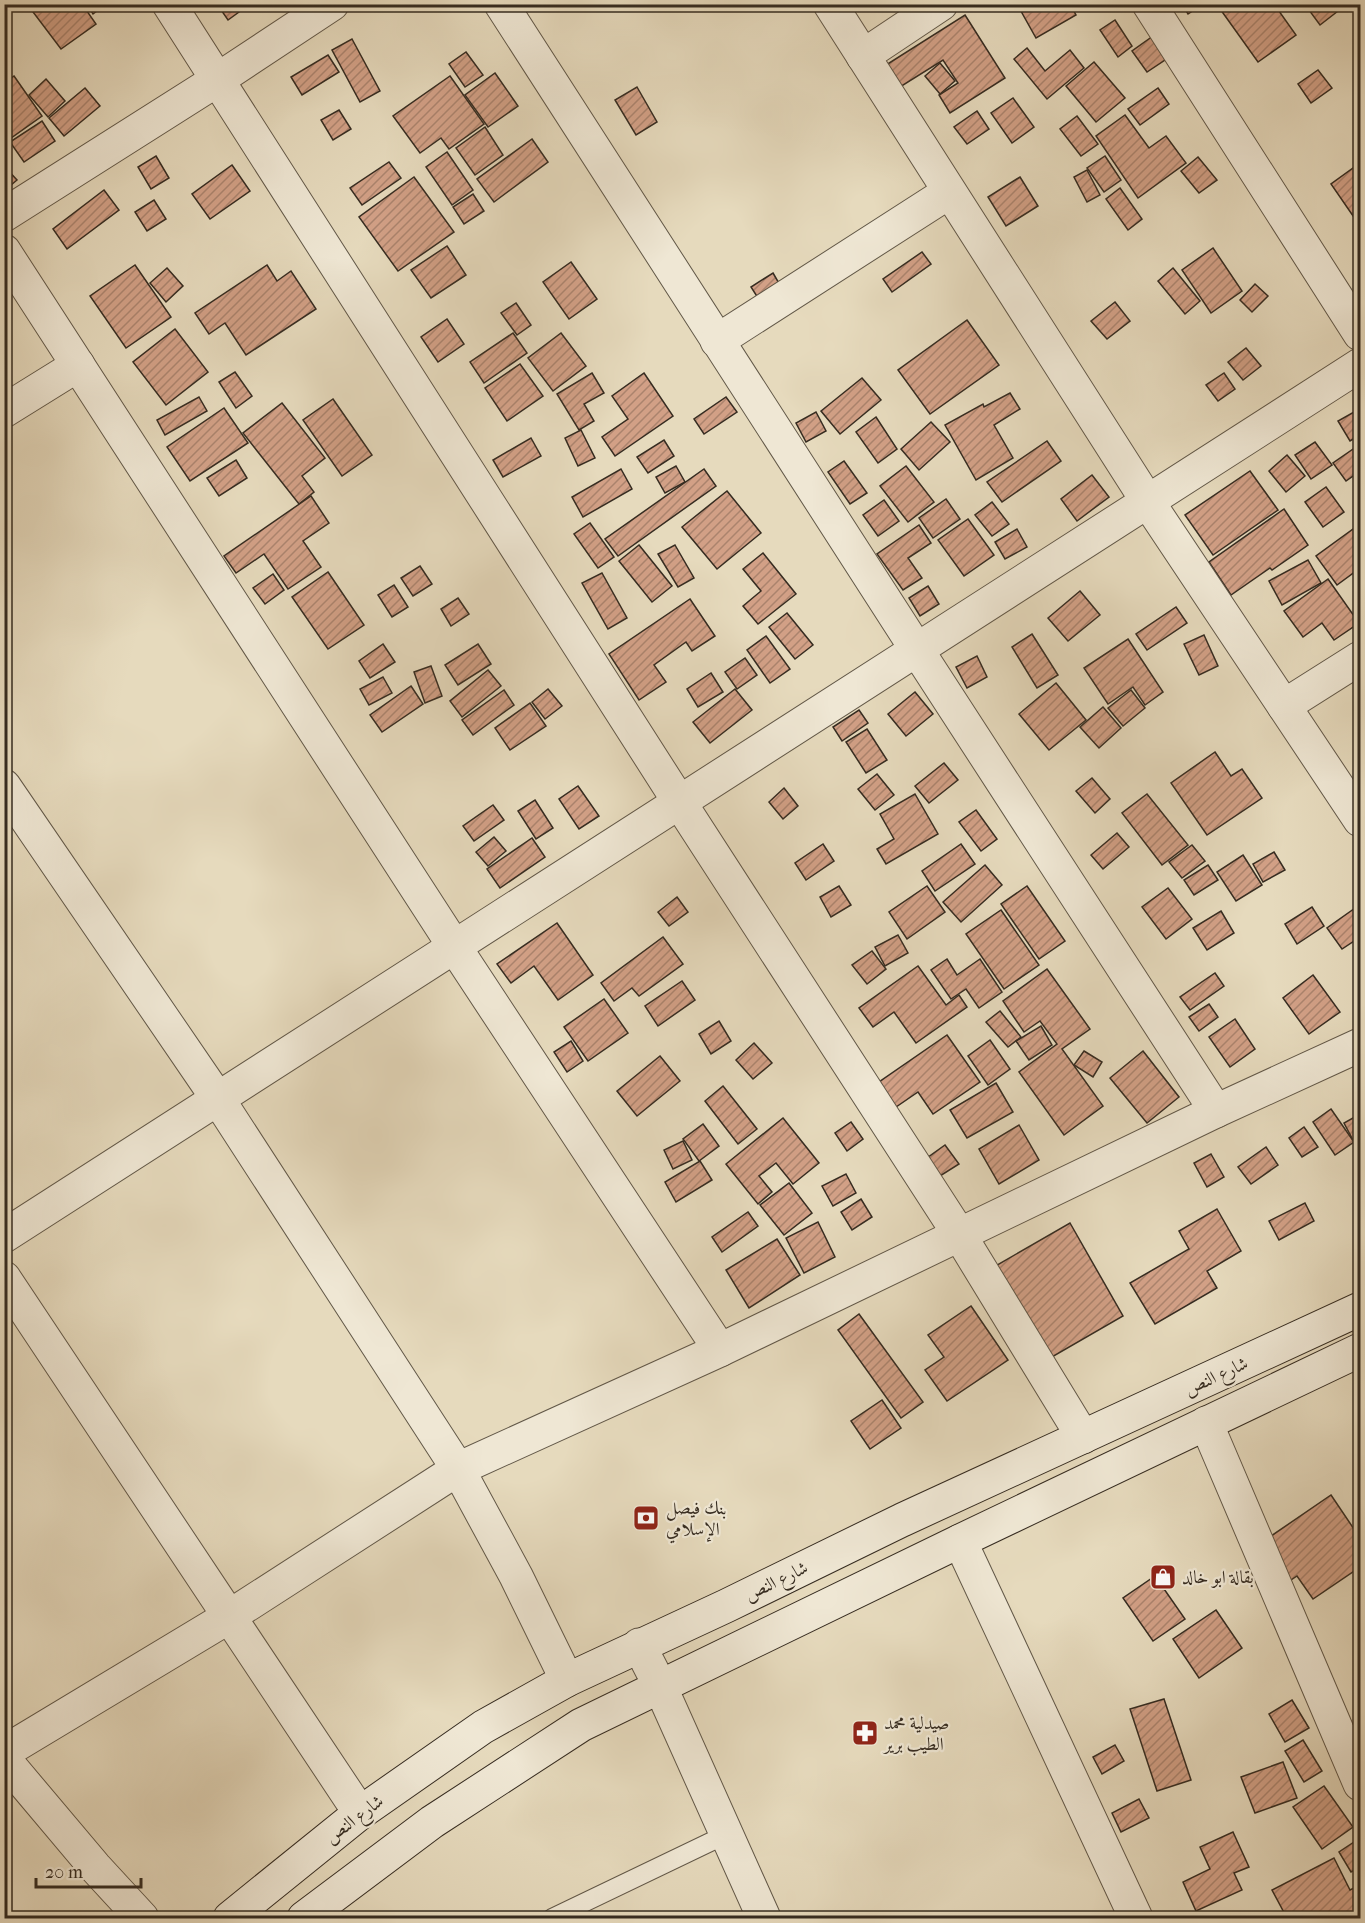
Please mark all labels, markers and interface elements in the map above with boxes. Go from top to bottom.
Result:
street label: شارع النص [1181,1353,1253,1404]
place label: بنك فيصل الإسلامي [666,1498,726,1544]
bank icon: بنك فيصل الإسلامي [631,1503,661,1533]
street label: شارع النص [741,1557,813,1609]
shop icon: بقالة ابو خالد [1148,1562,1178,1592]
place label: بقالة ابو خالد [1182,1567,1254,1588]
place label: صيدلية محمد الطيب برير [882,1713,949,1756]
pharmacy icon: صيدلية محمد الطيب برير [850,1718,880,1748]
street label: شارع النص [321,1791,390,1851]
scale bar [36,1851,141,1889]
text: 20 m [45,1862,83,1883]

